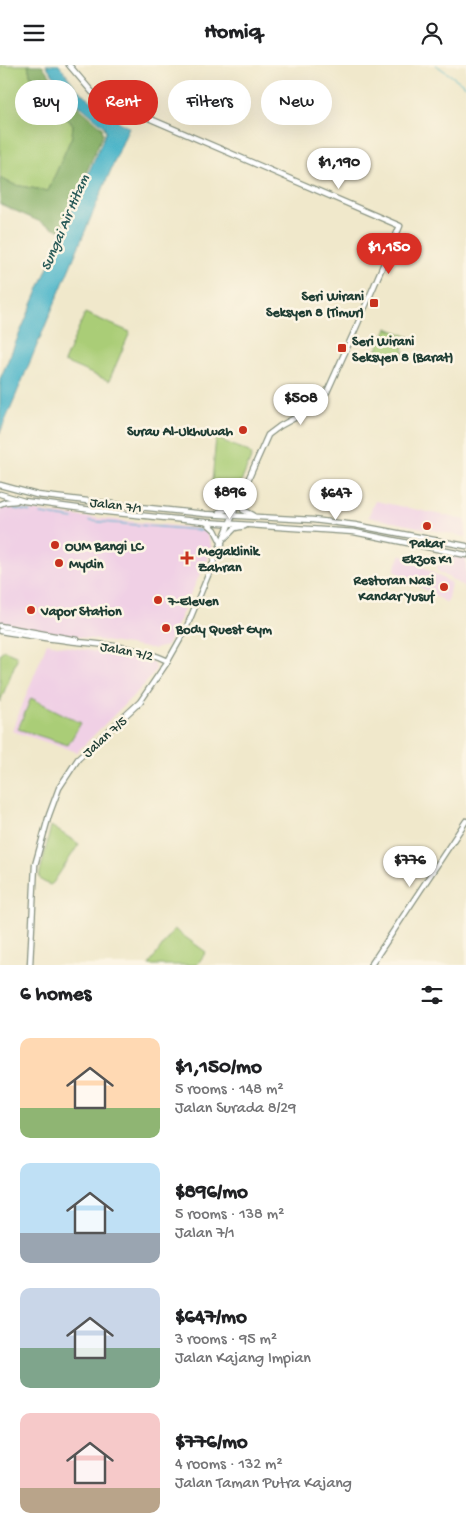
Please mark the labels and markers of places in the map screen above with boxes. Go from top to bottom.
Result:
pin: $1,190 [298,147,380,190]
pin: $1,150 [348,233,430,275]
place label: Seri Wirani Seksyen 8 (Timur) [266,289,364,322]
marker: Seri Wirani Seksyen 8 (Timur) [368,297,380,309]
place label: Seri Wirani Seksyen 8 (Barat) [352,334,454,367]
marker: Seri Wirani Seksyen 8 (Barat) [336,342,348,354]
pin: $508 [271,383,331,426]
place label: Surau Al-Ukhuwah [127,424,233,441]
marker: Surau Al-Ukhuwah [237,424,249,436]
pin: $896 [200,477,260,520]
pin: $647 [306,479,366,521]
marker: Pakar Ekzos K1 [421,520,433,532]
place label: Pakar Ekzos K1 [402,536,452,569]
marker: OUM Bangi LC [49,539,61,551]
place label: OUM Bangi LC [65,539,145,556]
place label: Megaklinik Zahran [198,544,261,577]
marker: Megaklinik Zahran [180,551,194,565]
marker: Mydin [53,557,65,569]
place label: Mydin [69,557,104,574]
place label: Restoran Nasi Kandar Yusuf [353,573,436,606]
marker: Restoran Nasi Kandar Yusuf [438,581,450,593]
marker: 7-Eleven [152,594,164,606]
place label: 7-Eleven [167,594,219,611]
marker: Vapor Station [25,604,37,616]
place label: Vapor Station [40,604,122,621]
marker: Body Quest Gym [160,622,172,634]
place label: Body Quest Gym [175,622,272,639]
pin: $776 [380,845,440,888]

